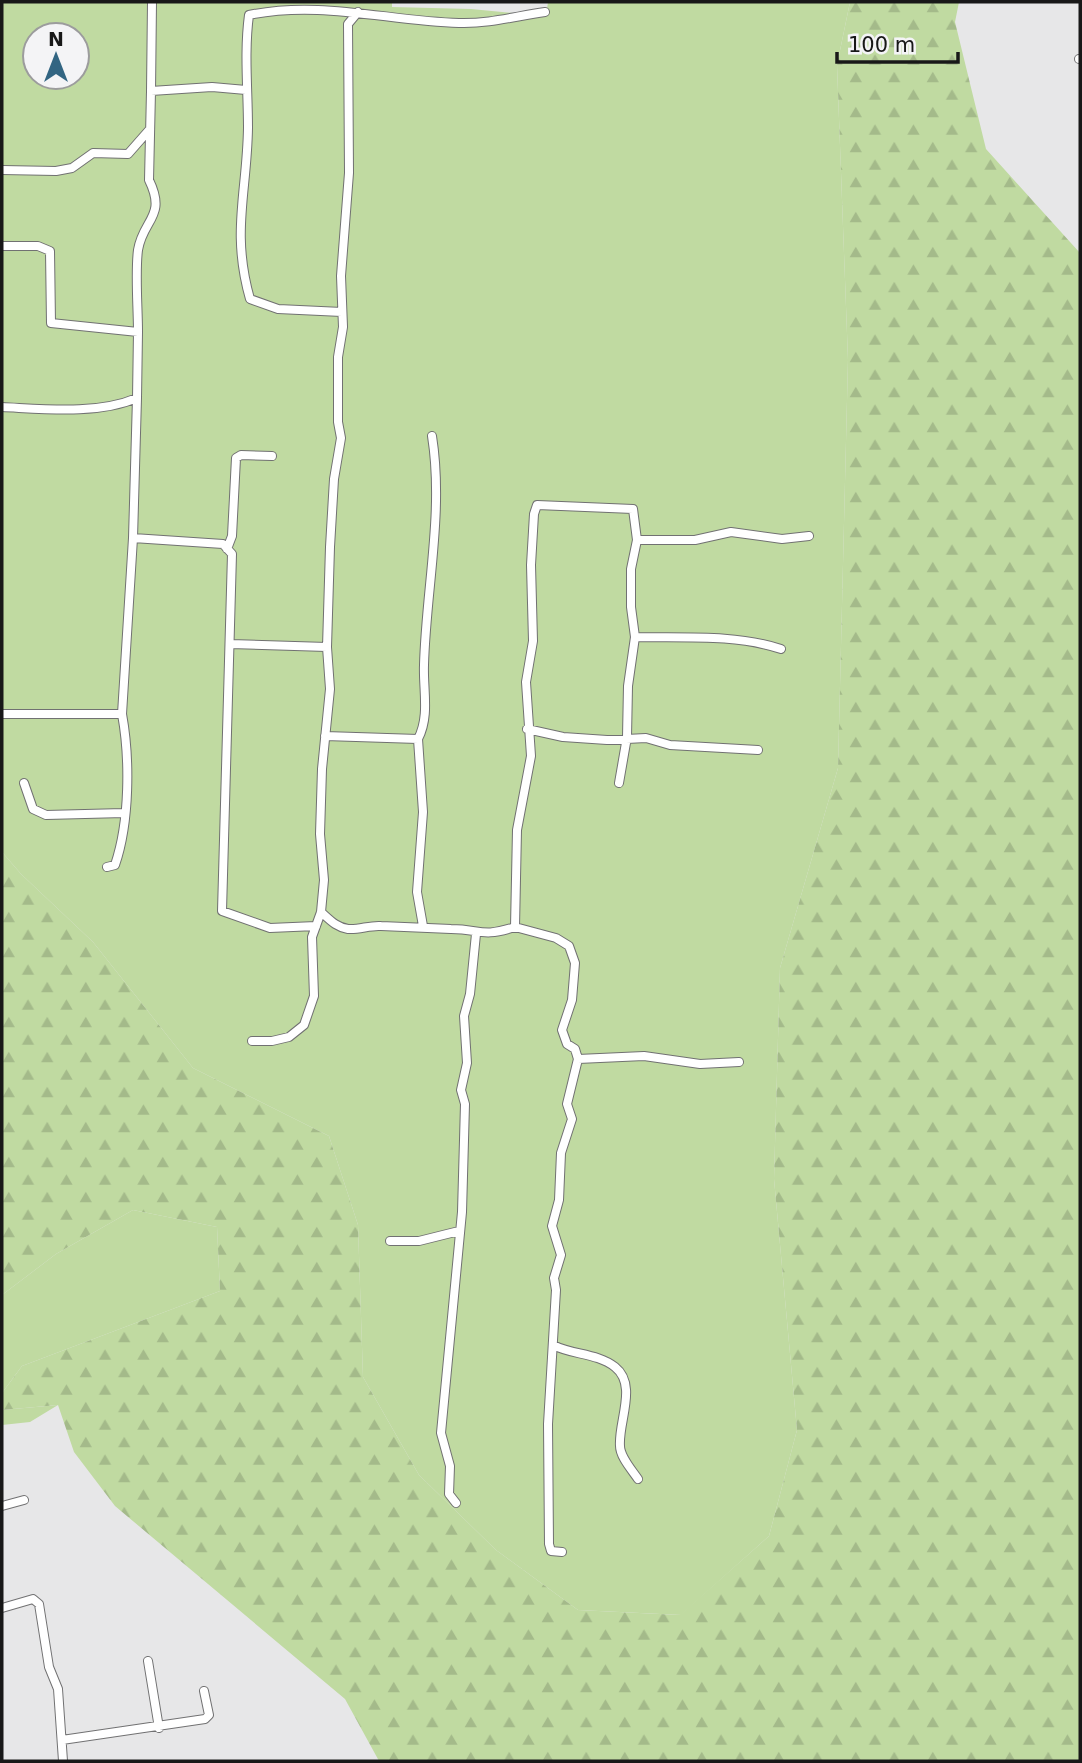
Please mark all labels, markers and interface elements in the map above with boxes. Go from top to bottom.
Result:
north arrow [21,21,91,91]
scale bar [837,21,958,65]
text: N [48,28,64,50]
text: 100 m [848,33,915,57]

